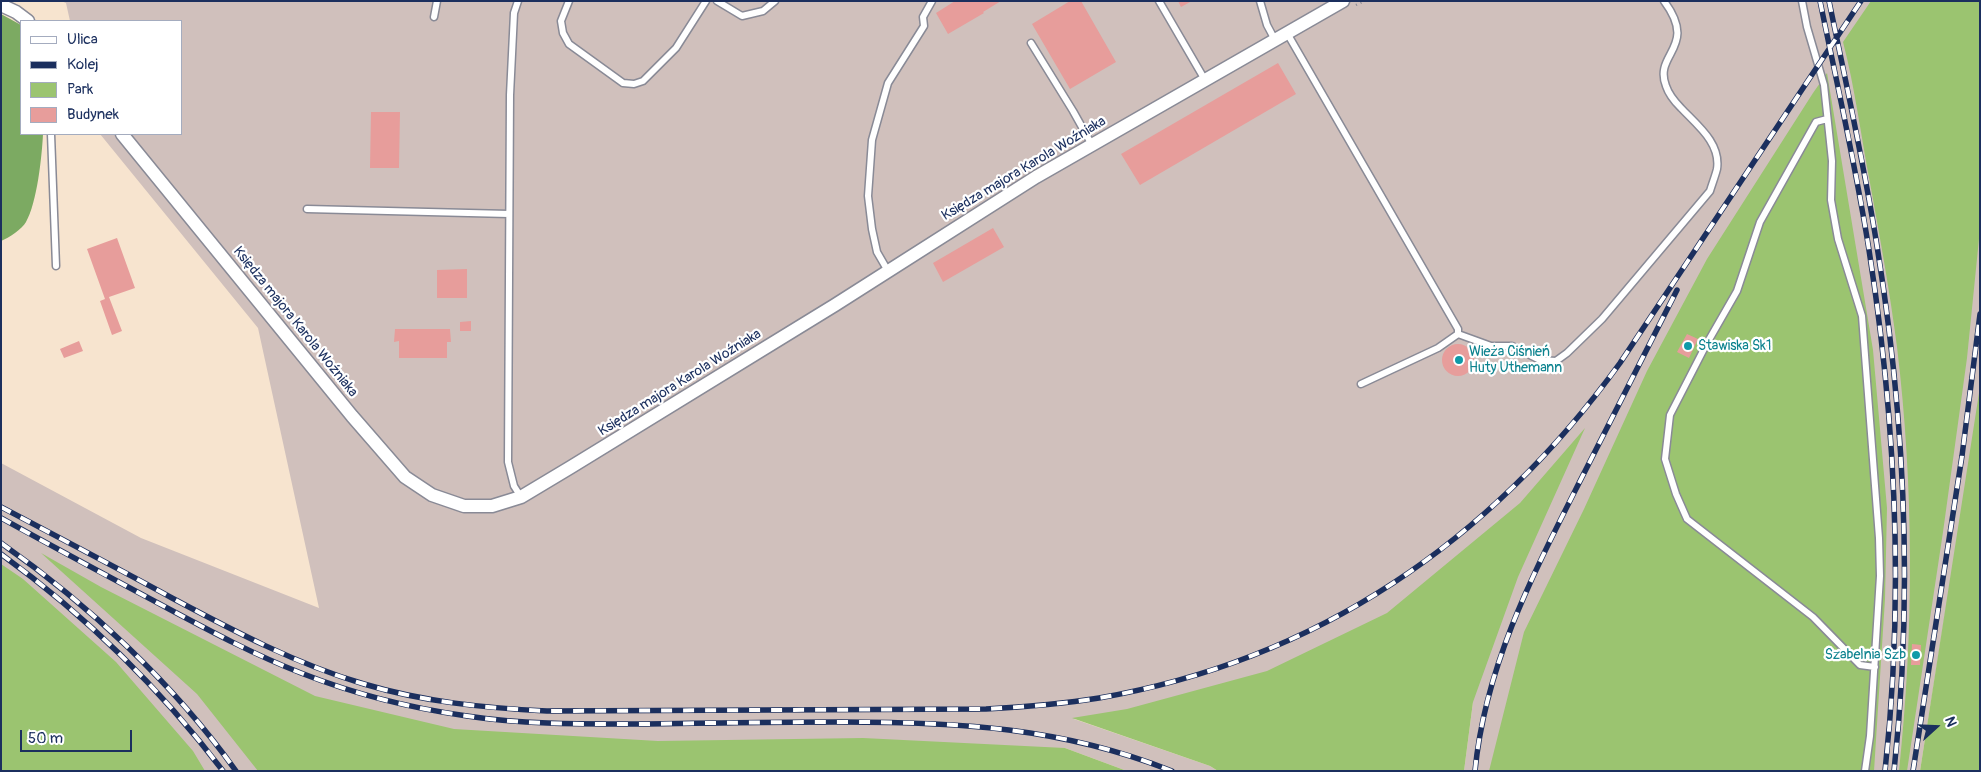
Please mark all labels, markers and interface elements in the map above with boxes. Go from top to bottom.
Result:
legend [20,20,182,135]
text: Ulica [67,30,98,49]
text: Kolej [67,55,99,74]
text: Park [67,80,93,99]
text: Budynek [67,105,119,124]
street label: Księdza majora Karola Woźniaka [939,113,1109,225]
street label: Księdza majora Karola Woźniaka [229,243,361,401]
street label: Księdza majora Karola Woźniaka [596,326,764,440]
place label: Stawiska Sk1 [1698,338,1771,354]
marker: Stawiska Sk1 [1682,340,1694,352]
place label: Wieża Ciśnień Huty Uthemann [1469,344,1562,377]
marker: Wieża Ciśnień Huty Uthemann [1453,354,1465,366]
place label: Szabelnia Szb [1825,647,1906,663]
marker: Szabelnia Szb [1910,649,1922,661]
north arrow [1911,702,1961,752]
text: N [1941,714,1960,729]
scale bar [22,720,135,752]
text: 50 m [28,729,63,748]

